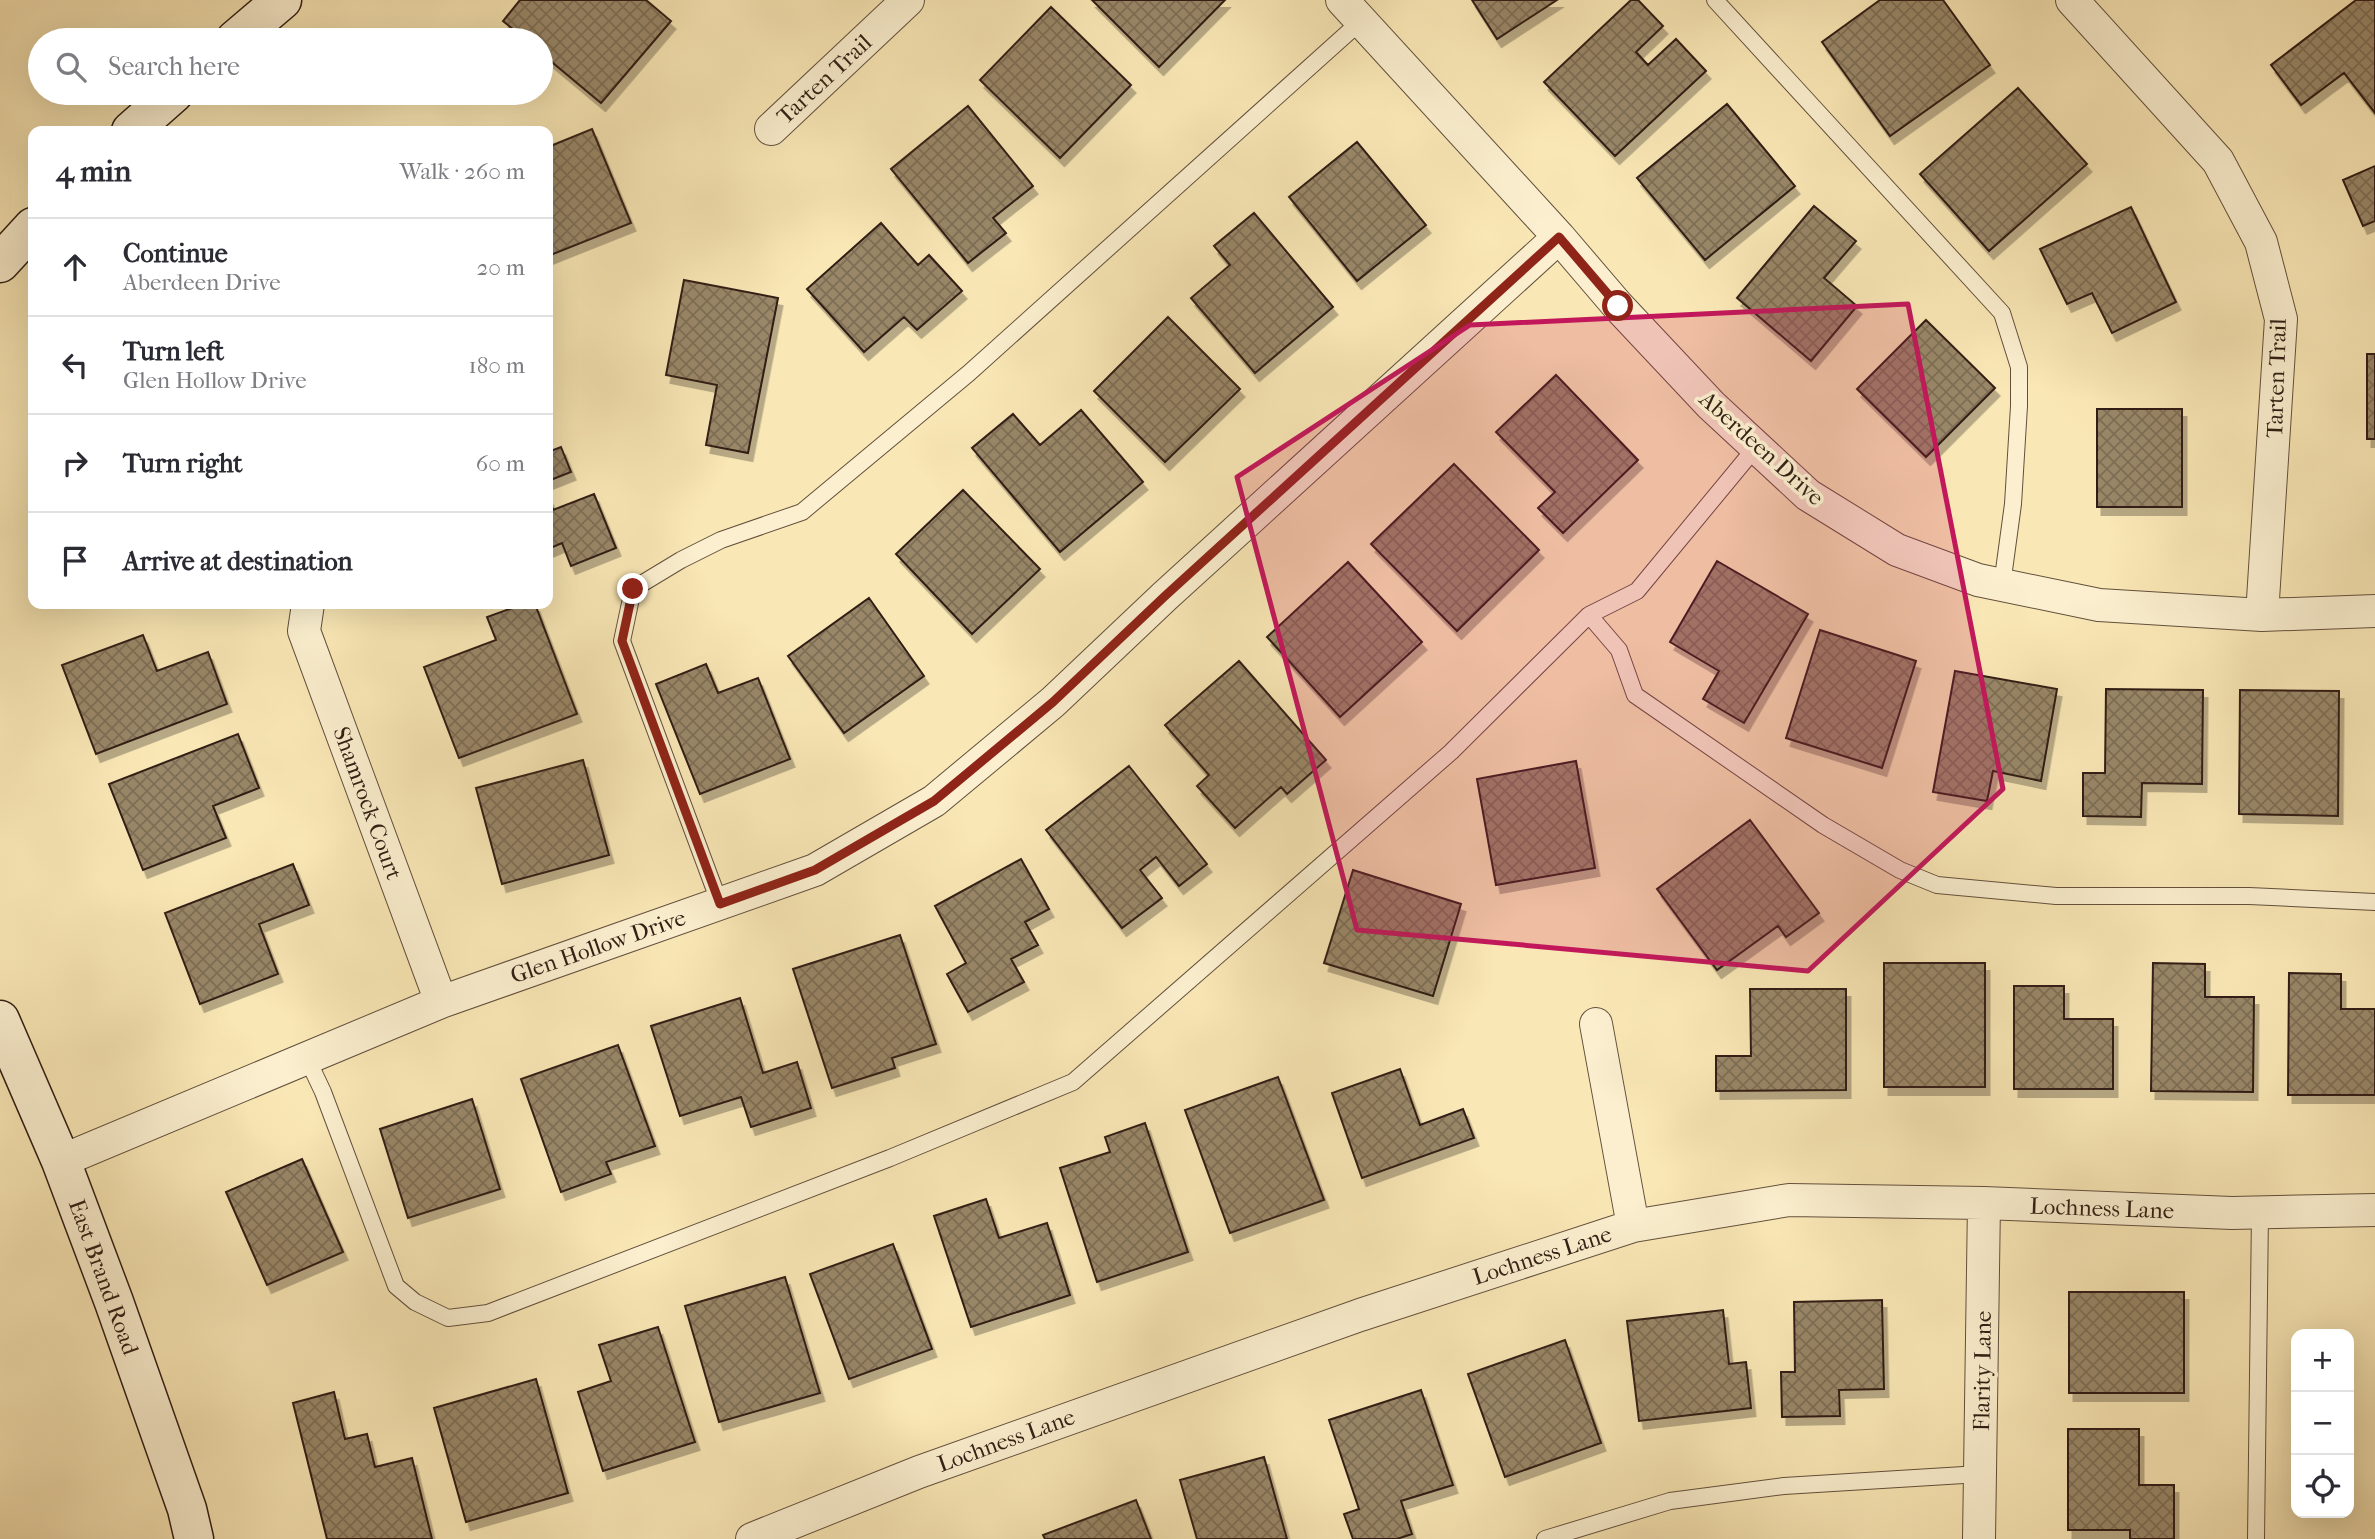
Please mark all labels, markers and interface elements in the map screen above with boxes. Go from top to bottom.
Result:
search box [28,28,553,105]
street label: Tarten Trail [771,28,878,130]
icon: search [52,48,90,86]
text: Search here [108,51,240,82]
text: 4 min [56,154,131,189]
text: Walk · 260 m [400,158,525,185]
text: Continue [123,238,228,269]
icon: ahead [56,248,94,286]
text: 20 m [476,254,525,281]
text: Aberdeen Drive [123,269,281,296]
route start [1602,290,1633,321]
street label: Tarten Trail [2261,317,2292,438]
text: Turn left [123,336,224,367]
icon: left [56,346,94,384]
text: 180 m [468,352,525,379]
text: Glen Hollow Drive [123,367,307,394]
street label: Aberdeen Drive [1693,385,1829,511]
icon: right [56,444,94,482]
text: Turn right [123,448,243,479]
text: 60 m [476,450,525,477]
icon: arrive [56,542,94,580]
text: Arrive at destination [123,546,353,577]
route end [617,573,648,604]
street label: Shamrock Court [327,723,408,883]
street label: Glen Hollow Drive [507,904,689,989]
street label: Lochness Lane [2029,1192,2175,1225]
street label: East Brand Road [63,1196,144,1359]
street label: Lochness Lane [1469,1220,1615,1291]
street label: Flarity Lane [1968,1311,1997,1432]
map controls [2291,1329,2354,1518]
button: + [2291,1329,2354,1392]
button: − [2291,1392,2354,1455]
street label: Lochness Lane [934,1403,1079,1478]
button: locate [2291,1455,2354,1518]

